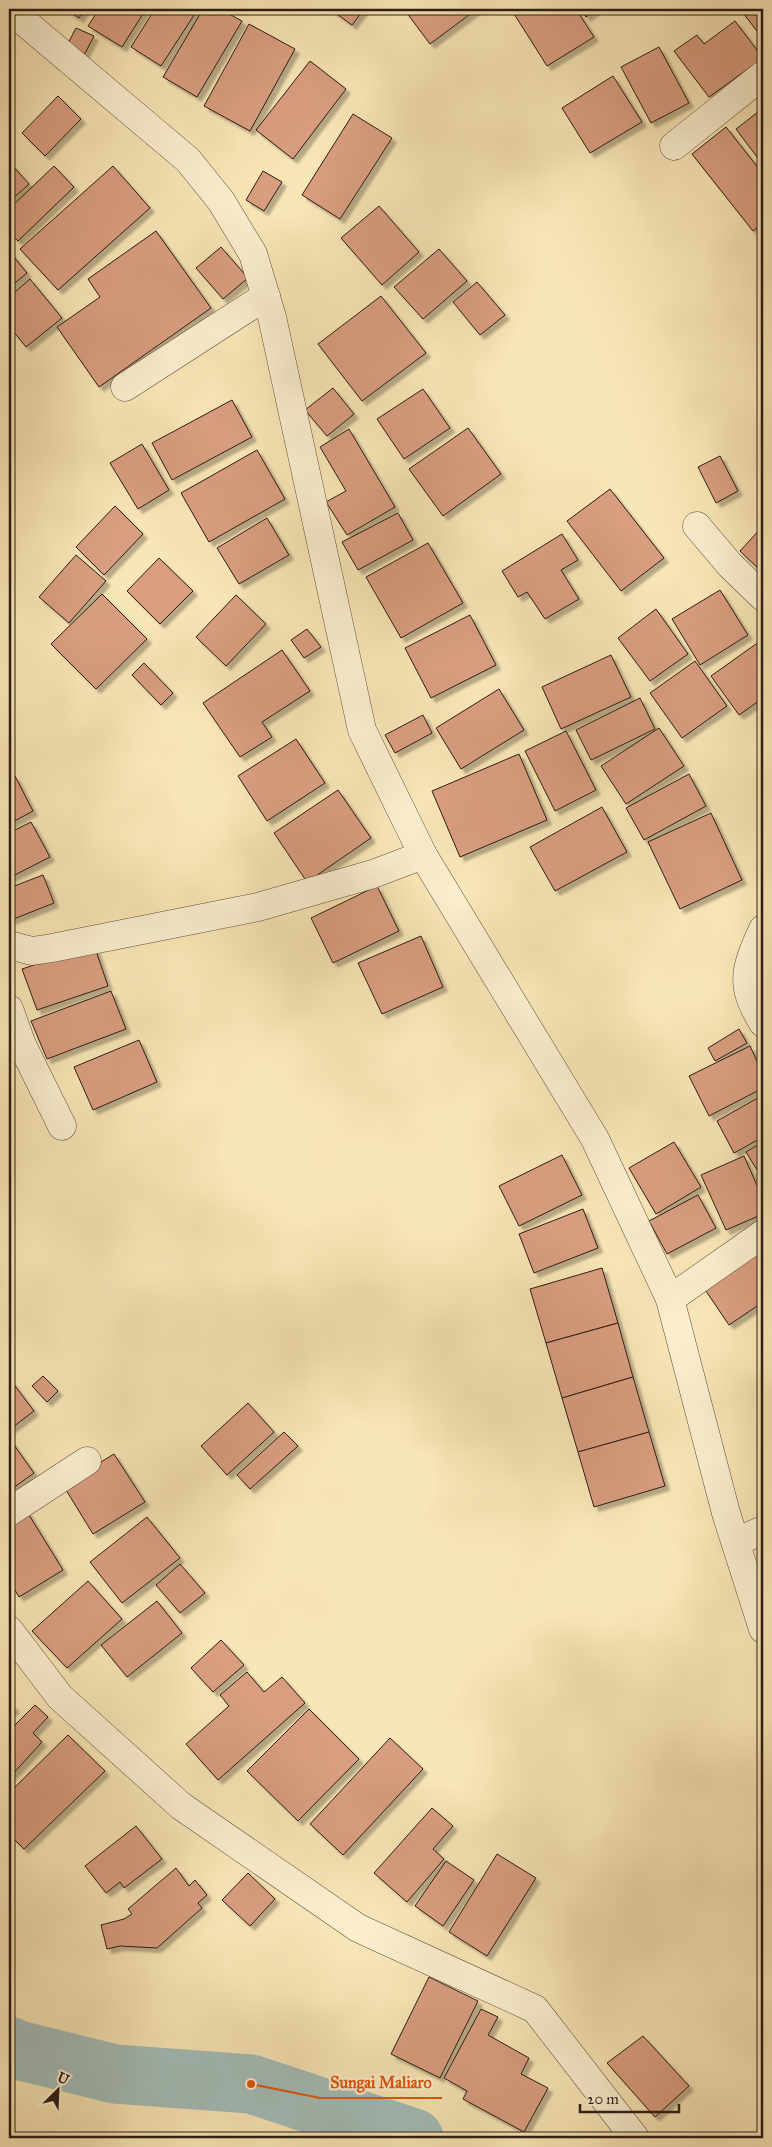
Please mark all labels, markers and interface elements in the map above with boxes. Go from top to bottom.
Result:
north arrow [32,2064,82,2114]
callout: Sungai Maliaro [320,2067,442,2098]
text: U [55,2069,72,2089]
text: Sungai Maliaro [330,2073,432,2093]
scale bar [580,2082,678,2114]
text: 20 m [587,2090,619,2108]

